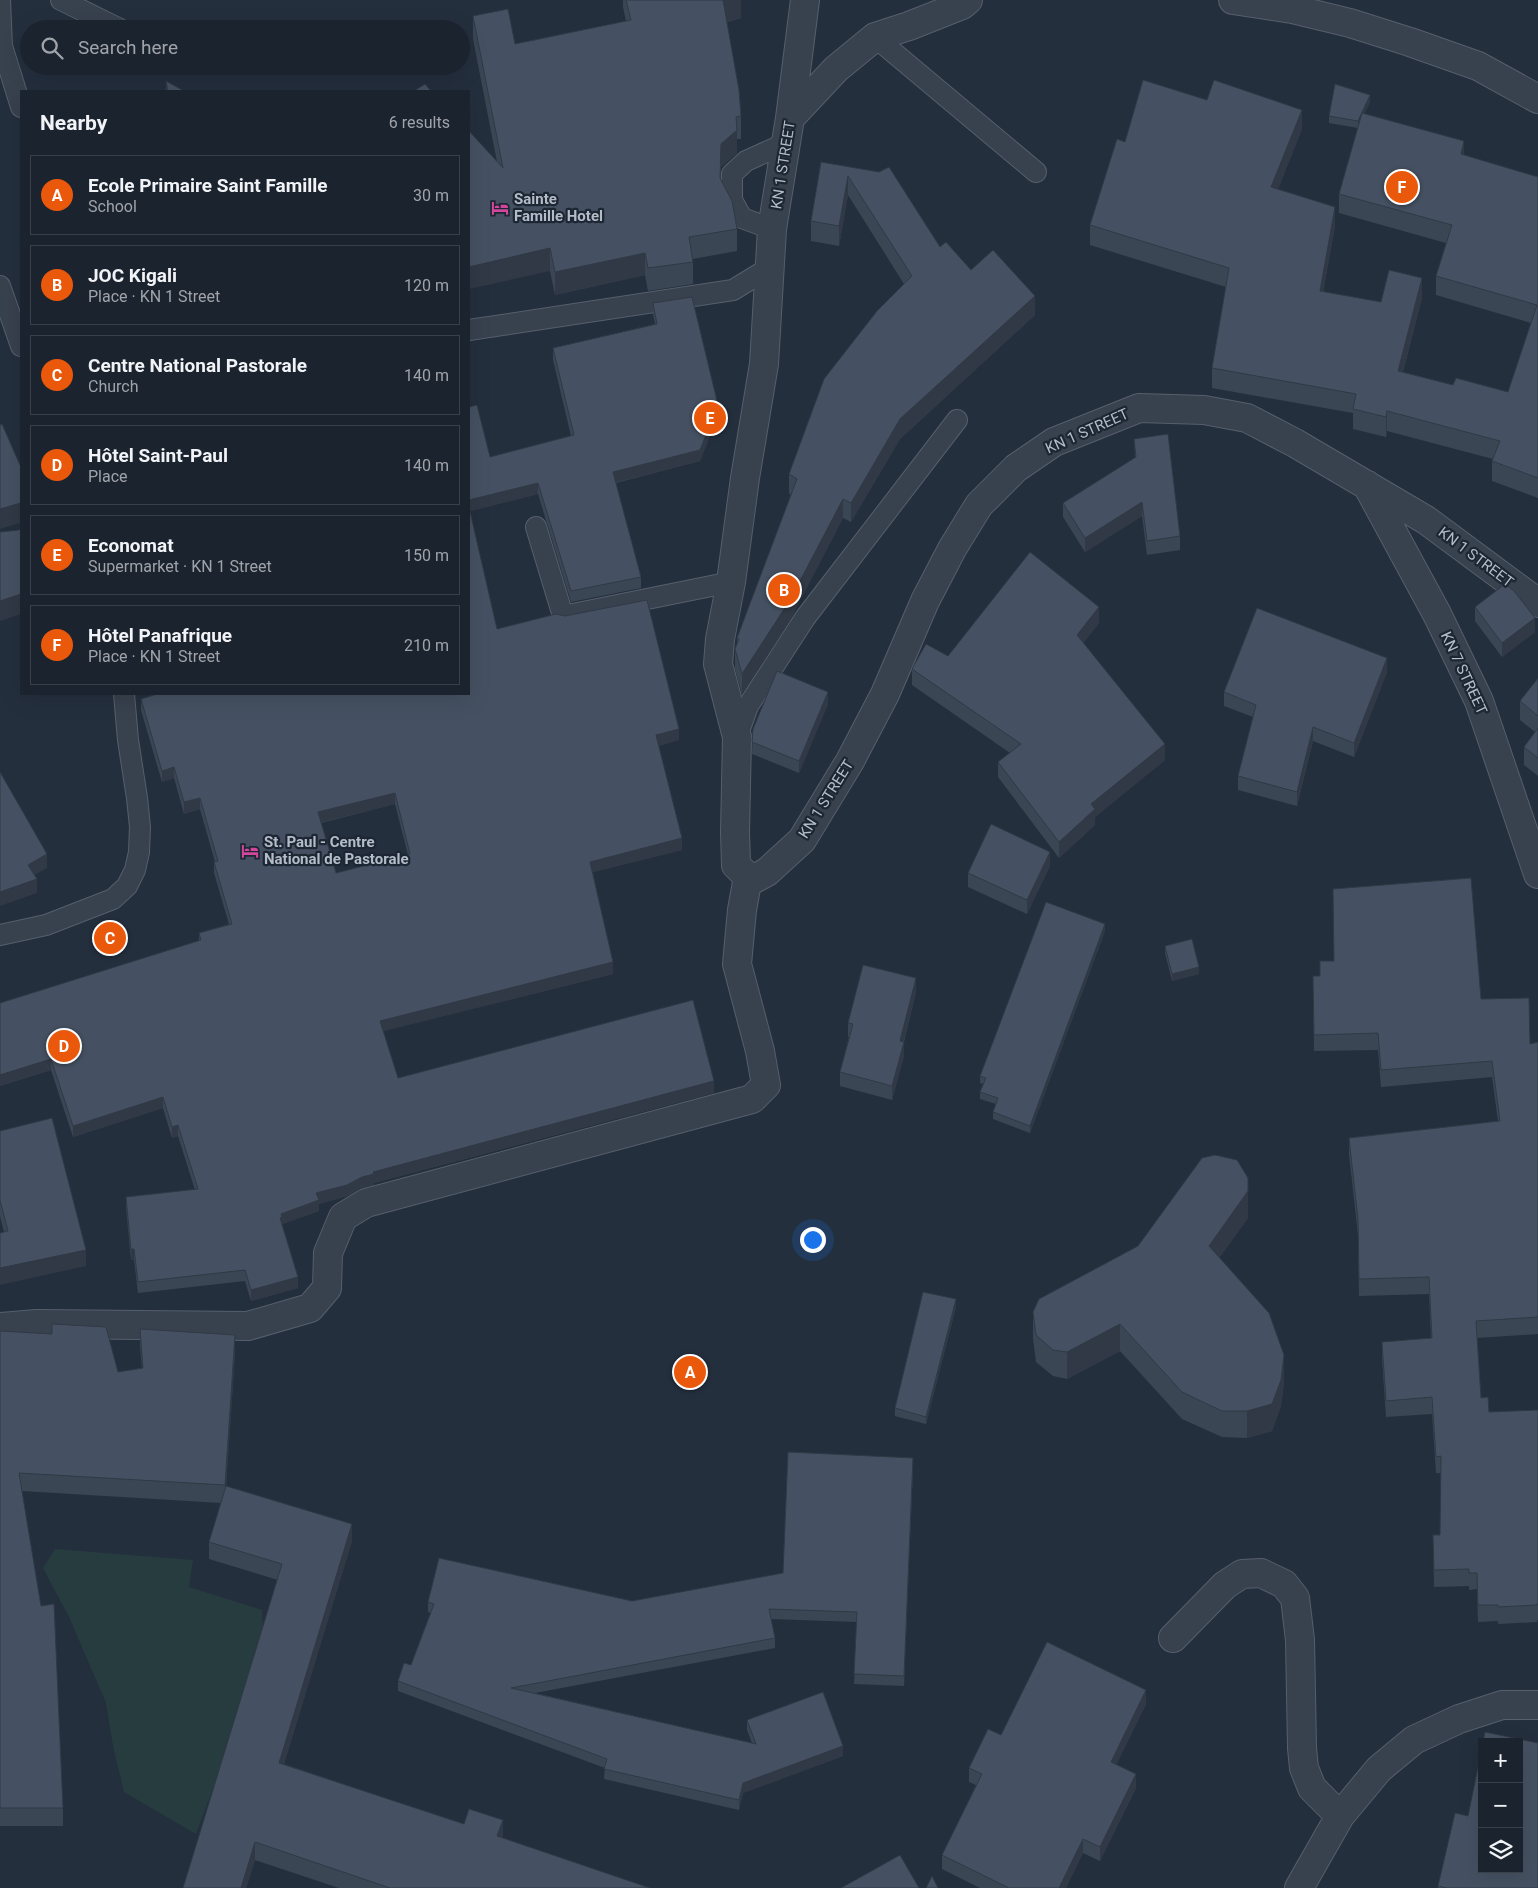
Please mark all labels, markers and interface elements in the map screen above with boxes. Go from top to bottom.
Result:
search box [20,20,470,75]
icon: search [38,34,66,62]
text: Search here [78,36,178,59]
text: Nearby [40,111,107,135]
text: 6 results [389,113,450,132]
street label: KN 1 STREET [767,119,799,210]
pin: F [1386,168,1418,206]
text: Ecole Primaire Saint Famille [88,174,328,197]
text: A [52,186,62,205]
text: 30 m [413,186,449,205]
place label: Sainte Famille Hotel [514,190,603,225]
text: School [88,197,137,216]
hotel icon: Sainte Famille Hotel [490,198,510,218]
text: JOC Kigali [88,264,177,287]
text: B [52,276,62,295]
text: 120 m [404,276,449,295]
text: Place · KN 1 Street [88,287,220,306]
text: Centre National Pastorale [88,354,307,377]
text: C [52,366,62,385]
text: 140 m [404,366,449,385]
text: Church [88,377,139,396]
pin: E [694,399,726,437]
street label: KN 1 STREET [1043,405,1131,457]
text: Hôtel Saint-Paul [88,444,228,467]
text: D [52,456,62,475]
text: 140 m [404,456,449,475]
text: Place [88,467,128,486]
street label: KN 1 STREET [1435,523,1517,591]
text: Economat [88,534,174,557]
text: E [53,546,62,565]
text: 150 m [404,546,449,565]
text: Supermarket · KN 1 Street [88,557,272,576]
pin: B [768,571,800,609]
text: Hôtel Panafrique [88,624,232,647]
street label: KN 7 STREET [1437,629,1491,717]
text: F [53,636,61,655]
text: 210 m [404,636,449,655]
text: Place · KN 1 Street [88,647,220,666]
street label: KN 1 STREET [795,756,857,842]
place label: St. Paul - Centre National de Pastorale [264,833,409,868]
hotel icon: St. Paul - Centre National de Pastorale [240,841,260,861]
pin: C [94,919,126,957]
pin: D [48,1027,80,1065]
your location [800,1227,826,1253]
pin: A [674,1353,706,1391]
map controls [1478,1738,1523,1873]
button: + [1478,1738,1523,1783]
button: − [1478,1783,1523,1828]
button: layers [1478,1828,1523,1873]

